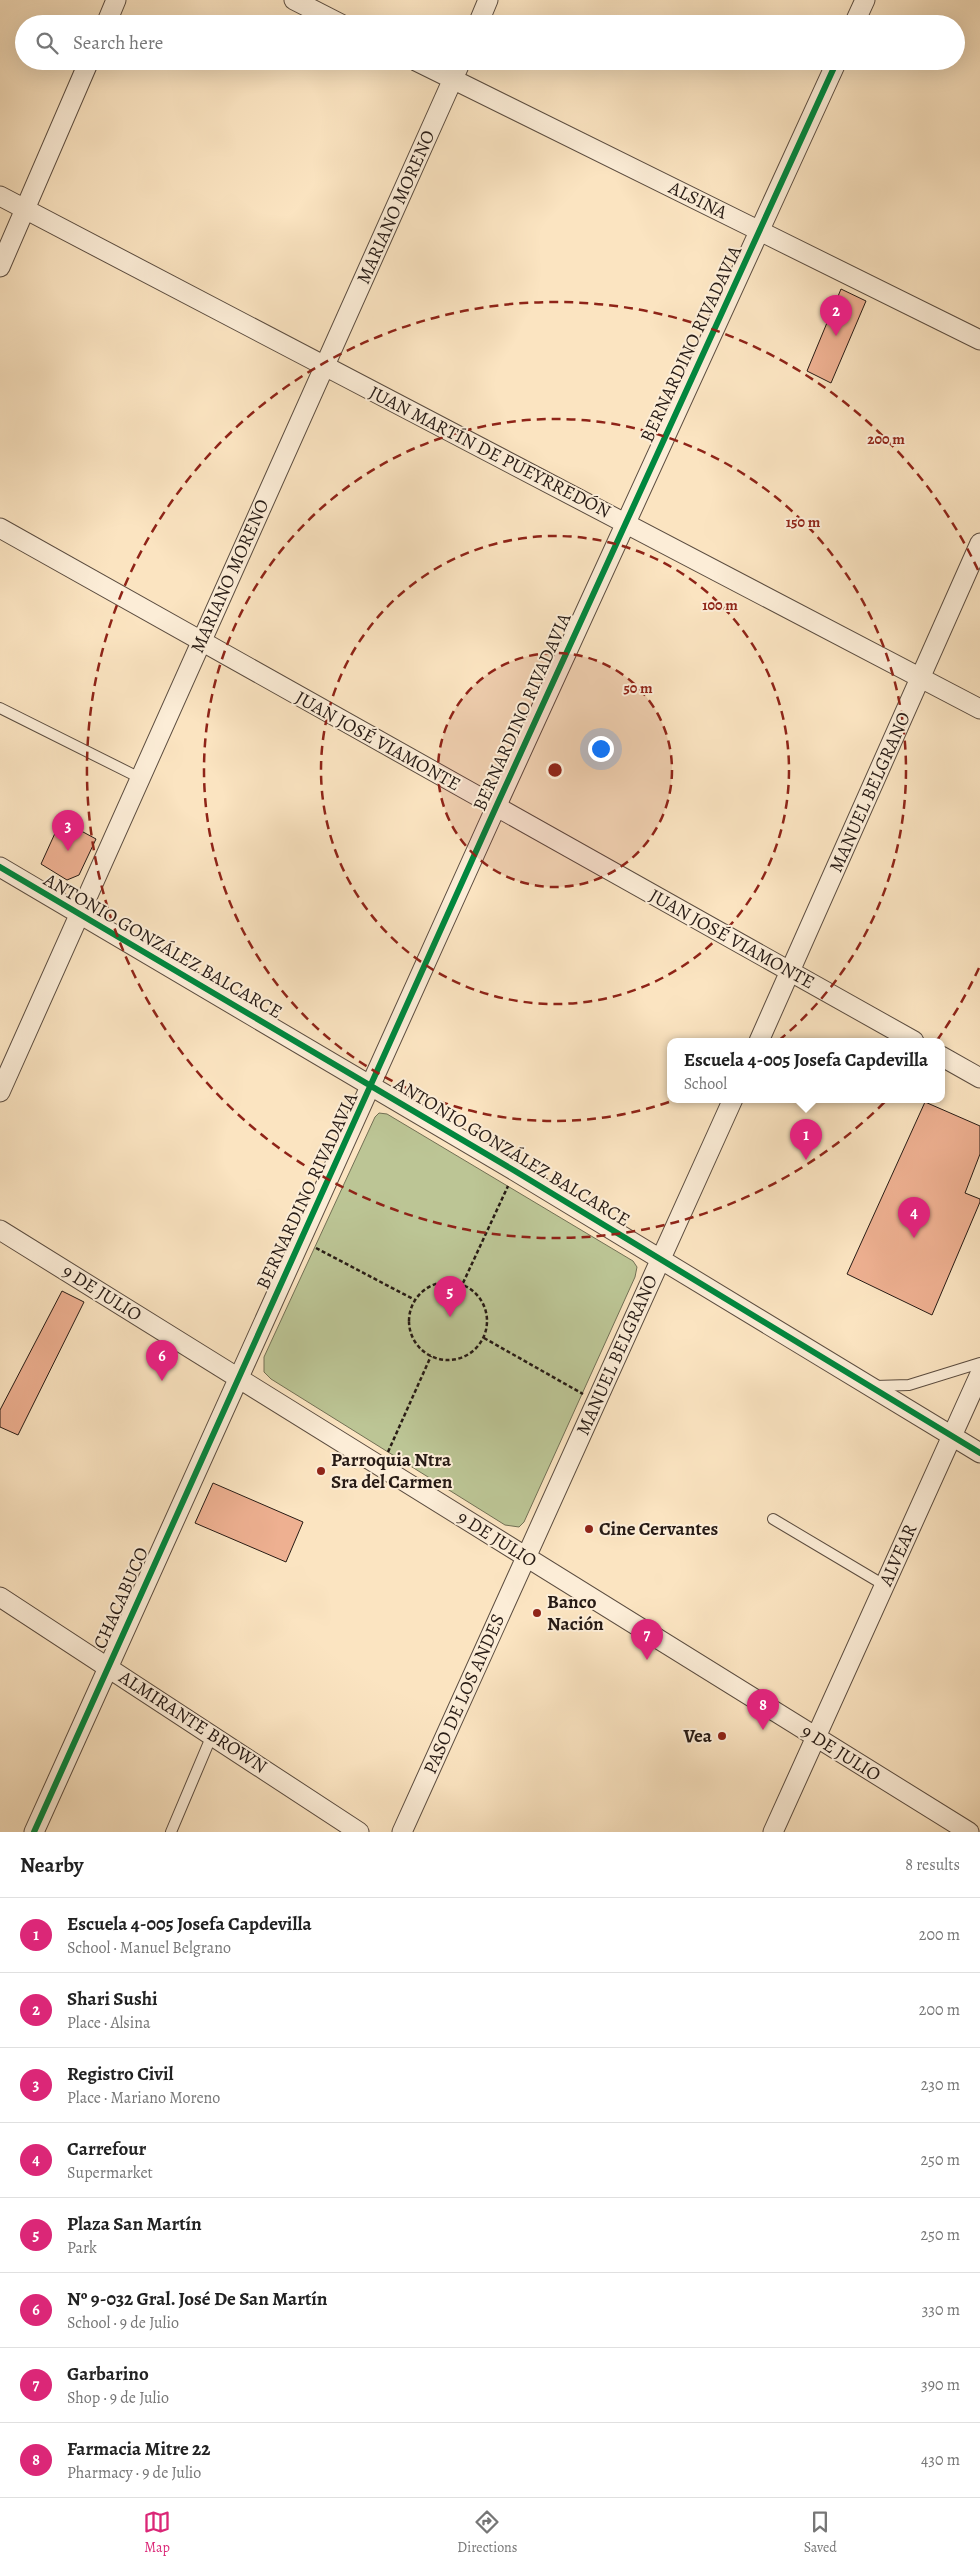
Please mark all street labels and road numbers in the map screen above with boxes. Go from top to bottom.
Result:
street label: MARIANO MORENO [350,126,442,288]
street label: ALSINA [663,174,732,226]
street label: BERNARDINO RIVADAVIA [634,241,748,447]
street label: JUAN MARTÍN DE PUEYRREDÓN [365,380,616,525]
street label: MARIANO MORENO [184,495,276,657]
street label: BERNARDINO RIVADAVIA [467,608,578,815]
street label: JUAN JOSÉ VIAMONTE [291,685,465,797]
street label: MANUEL BELGRANO [823,708,917,876]
street label: ANTONIO GONZÁLEZ BALCARCE [38,866,287,1025]
street label: JUAN JOSÉ VIAMONTE [645,883,819,995]
street label: ANTONIO GONZÁLEZ BALCARCE [388,1071,635,1233]
street label: BERNARDINO RIVADAVIA [250,1088,364,1294]
street label: 9 DE JULIO [57,1258,147,1328]
street label: MANUEL BELGRANO [570,1271,664,1439]
street label: 9 DE JULIO [452,1504,542,1574]
street label: ALVEAR [872,1519,923,1591]
street label: CHACABUCO [87,1543,155,1653]
street label: PASO DE LOS ANDES [417,1610,511,1778]
street label: ALMIRANTE BROWN [113,1664,272,1780]
street label: 9 DE JULIO [796,1718,886,1788]

